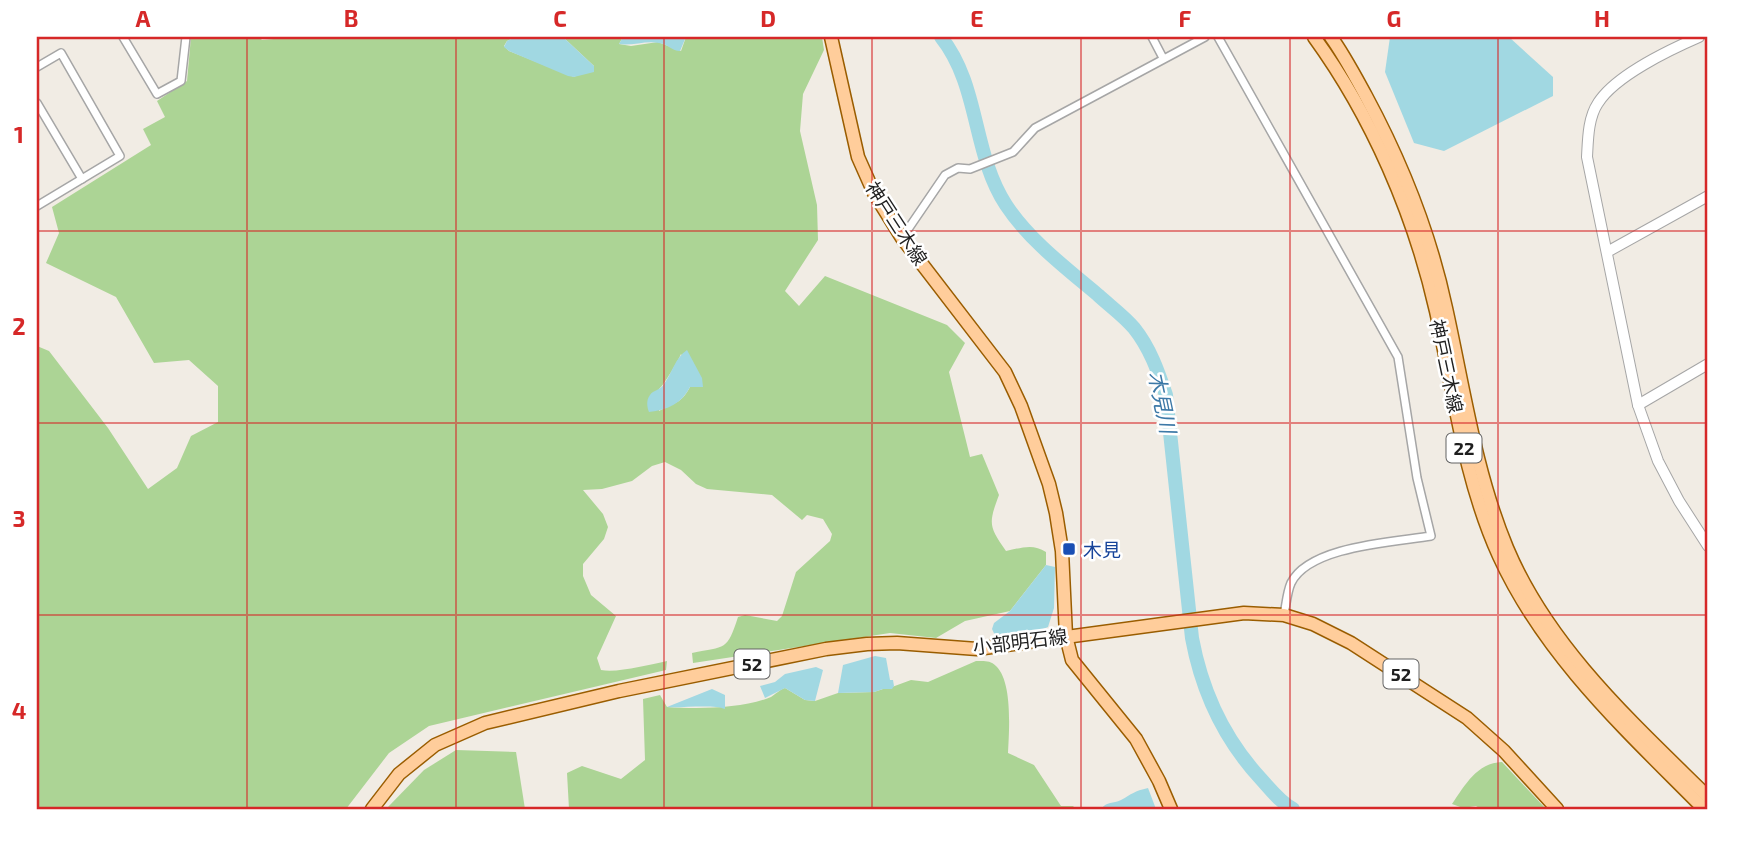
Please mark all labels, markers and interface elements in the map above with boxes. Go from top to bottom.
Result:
text: A [135,4,151,32]
text: B [344,4,358,32]
text: C [553,4,567,32]
text: D [760,4,776,32]
text: E [970,4,984,32]
text: F [1179,4,1192,32]
text: G [1387,4,1401,32]
text: H [1594,4,1610,32]
text: 1 [14,120,24,148]
street label: 神戸三木線 [861,177,933,269]
text: 2 [12,312,26,340]
street label: 神戸三木線 [1426,317,1468,415]
water label: 木見川 [1144,369,1182,437]
road number: 22 [1446,434,1482,462]
text: 3 [12,504,26,532]
place label: 木見 [1083,538,1121,561]
marker: 木見 [1061,541,1077,557]
street label: 小部明石線 [971,624,1069,658]
road number: 52 [734,650,770,678]
road number: 52 [1384,660,1418,688]
text: 4 [12,696,26,724]

